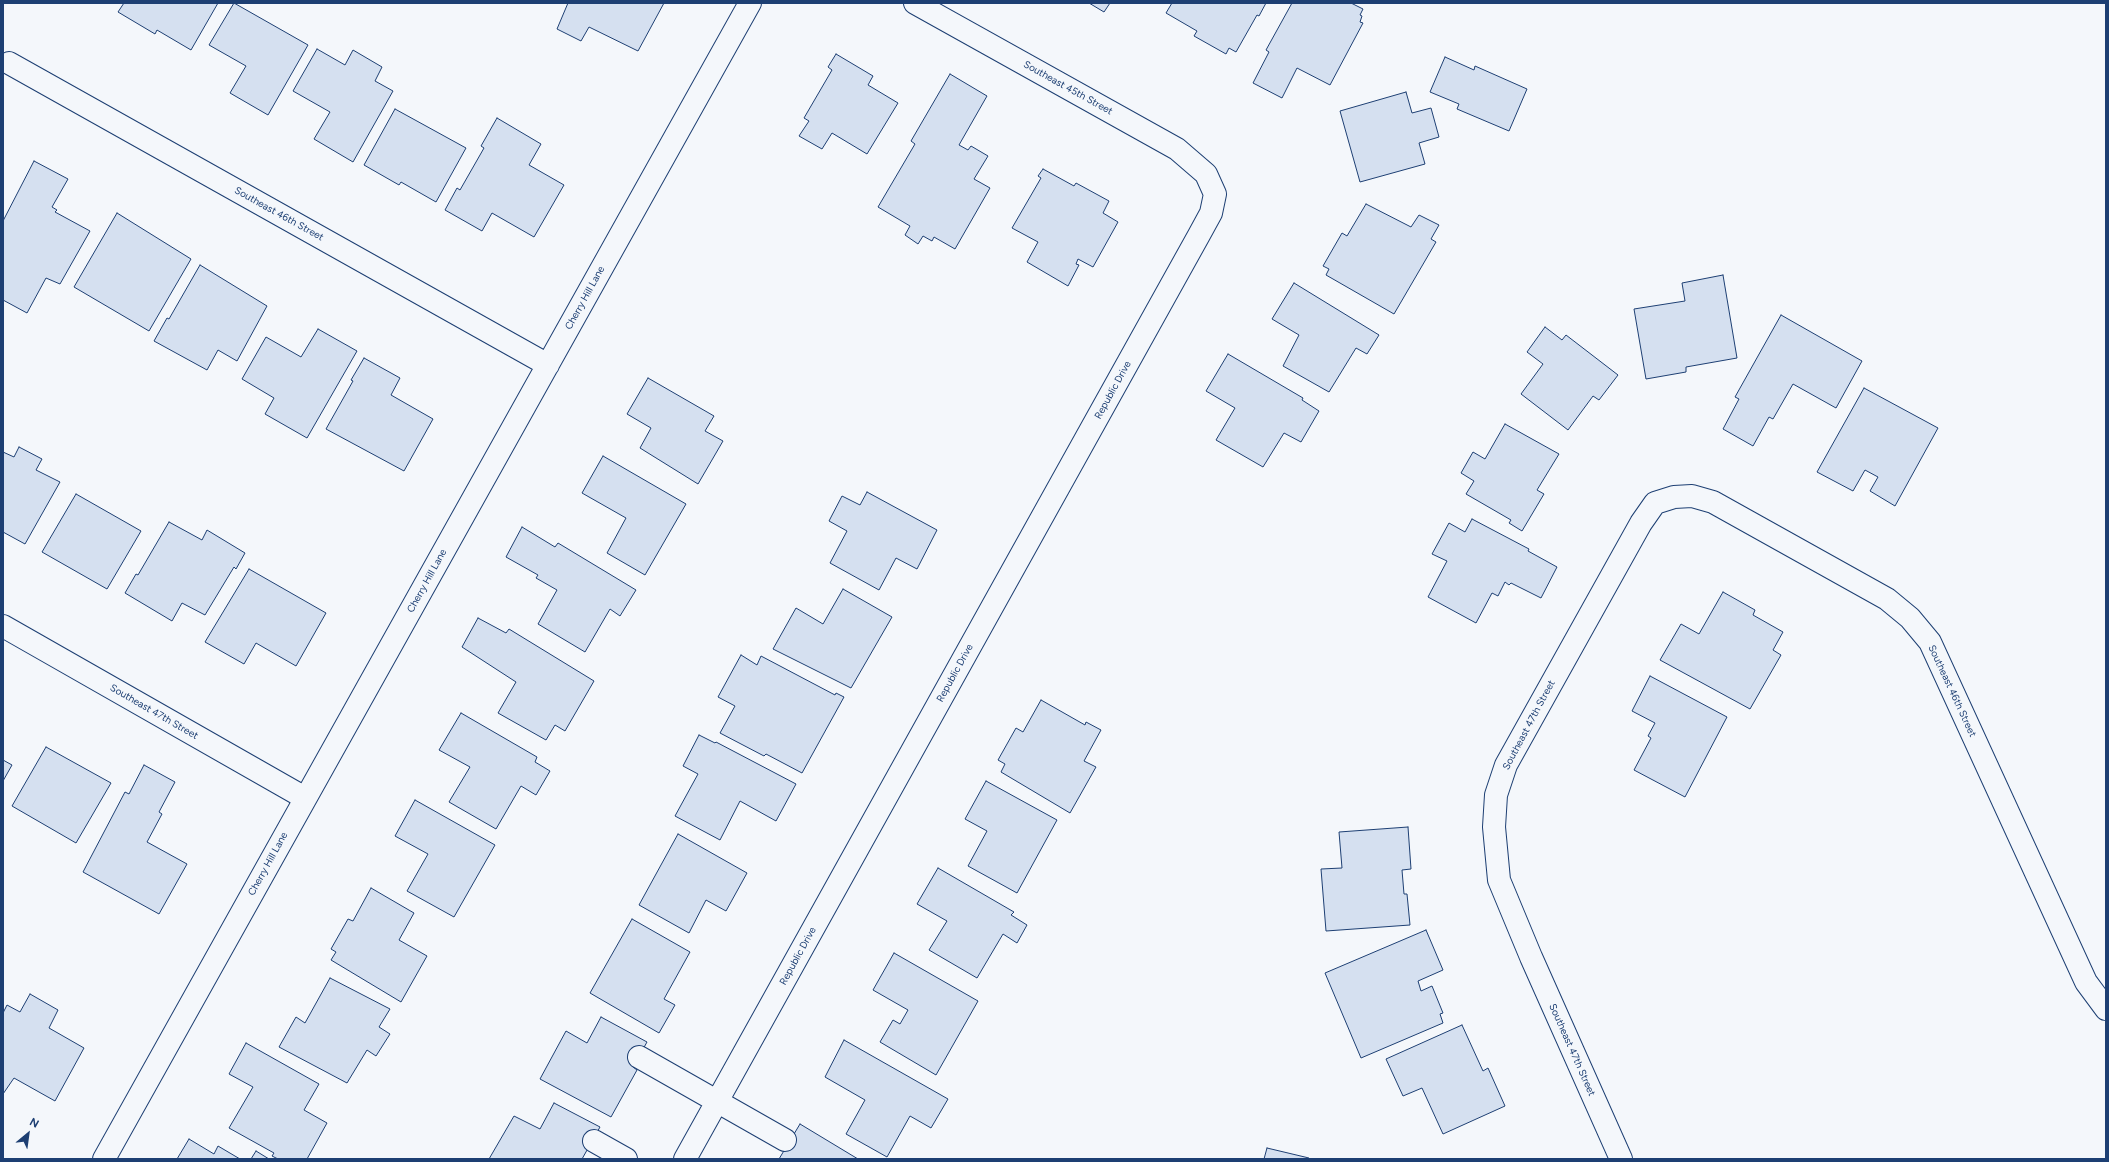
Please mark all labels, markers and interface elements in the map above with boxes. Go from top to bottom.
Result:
street label: Southeast 45th Street [1021,58,1115,118]
street label: Southeast 46th Street [232,184,326,244]
street label: Cherry Hill Lane [563,264,607,332]
street label: Republic Drive [1092,359,1134,421]
street label: Cherry Hill Lane [405,547,449,615]
street label: Republic Drive [934,642,976,704]
street label: Southeast 46th Street [1925,643,1979,739]
street label: Southeast 47th Street [1500,678,1558,772]
street label: Southeast 47th Street [108,682,200,742]
street label: Cherry Hill Lane [246,830,290,898]
street label: Republic Drive [777,925,819,987]
street label: Southeast 47th Street [1546,1002,1598,1098]
north arrow [8,1114,48,1154]
text: N [27,1115,41,1131]

